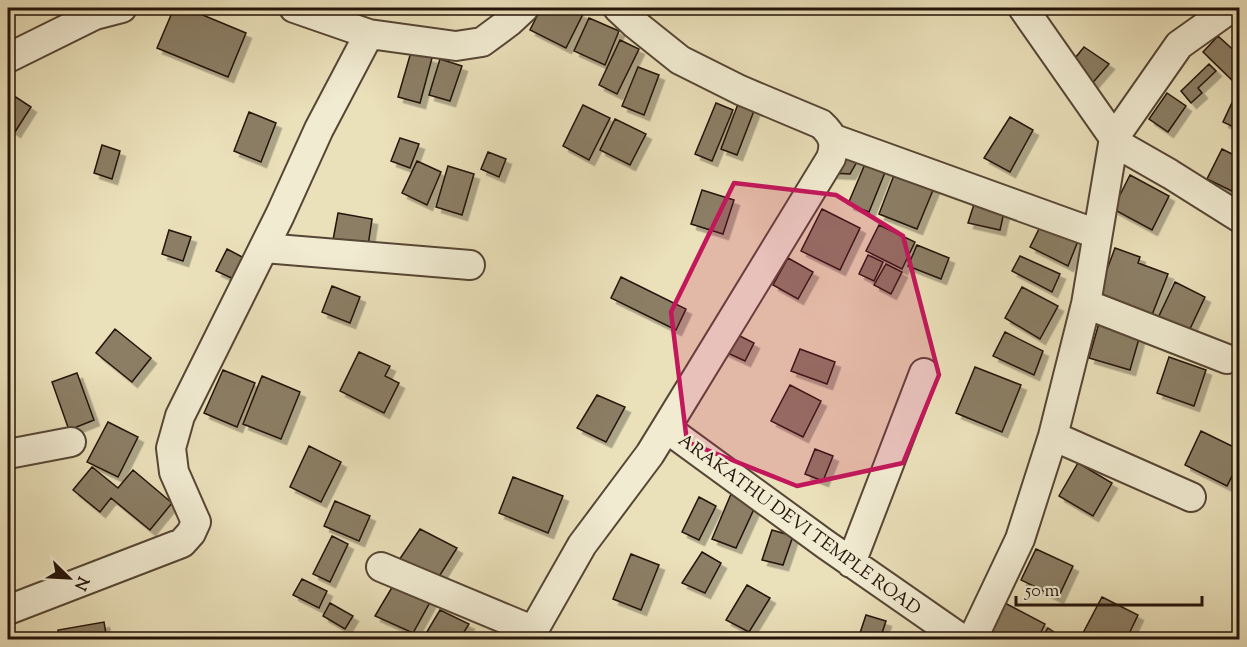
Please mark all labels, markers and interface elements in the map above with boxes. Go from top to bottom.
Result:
street label: ARAKATHU DEVI TEMPLE ROAD [672,429,926,623]
north arrow [39,548,99,608]
scale bar [1016,569,1202,607]
text: N [67,573,94,594]
text: 50 m [1024,579,1060,605]

